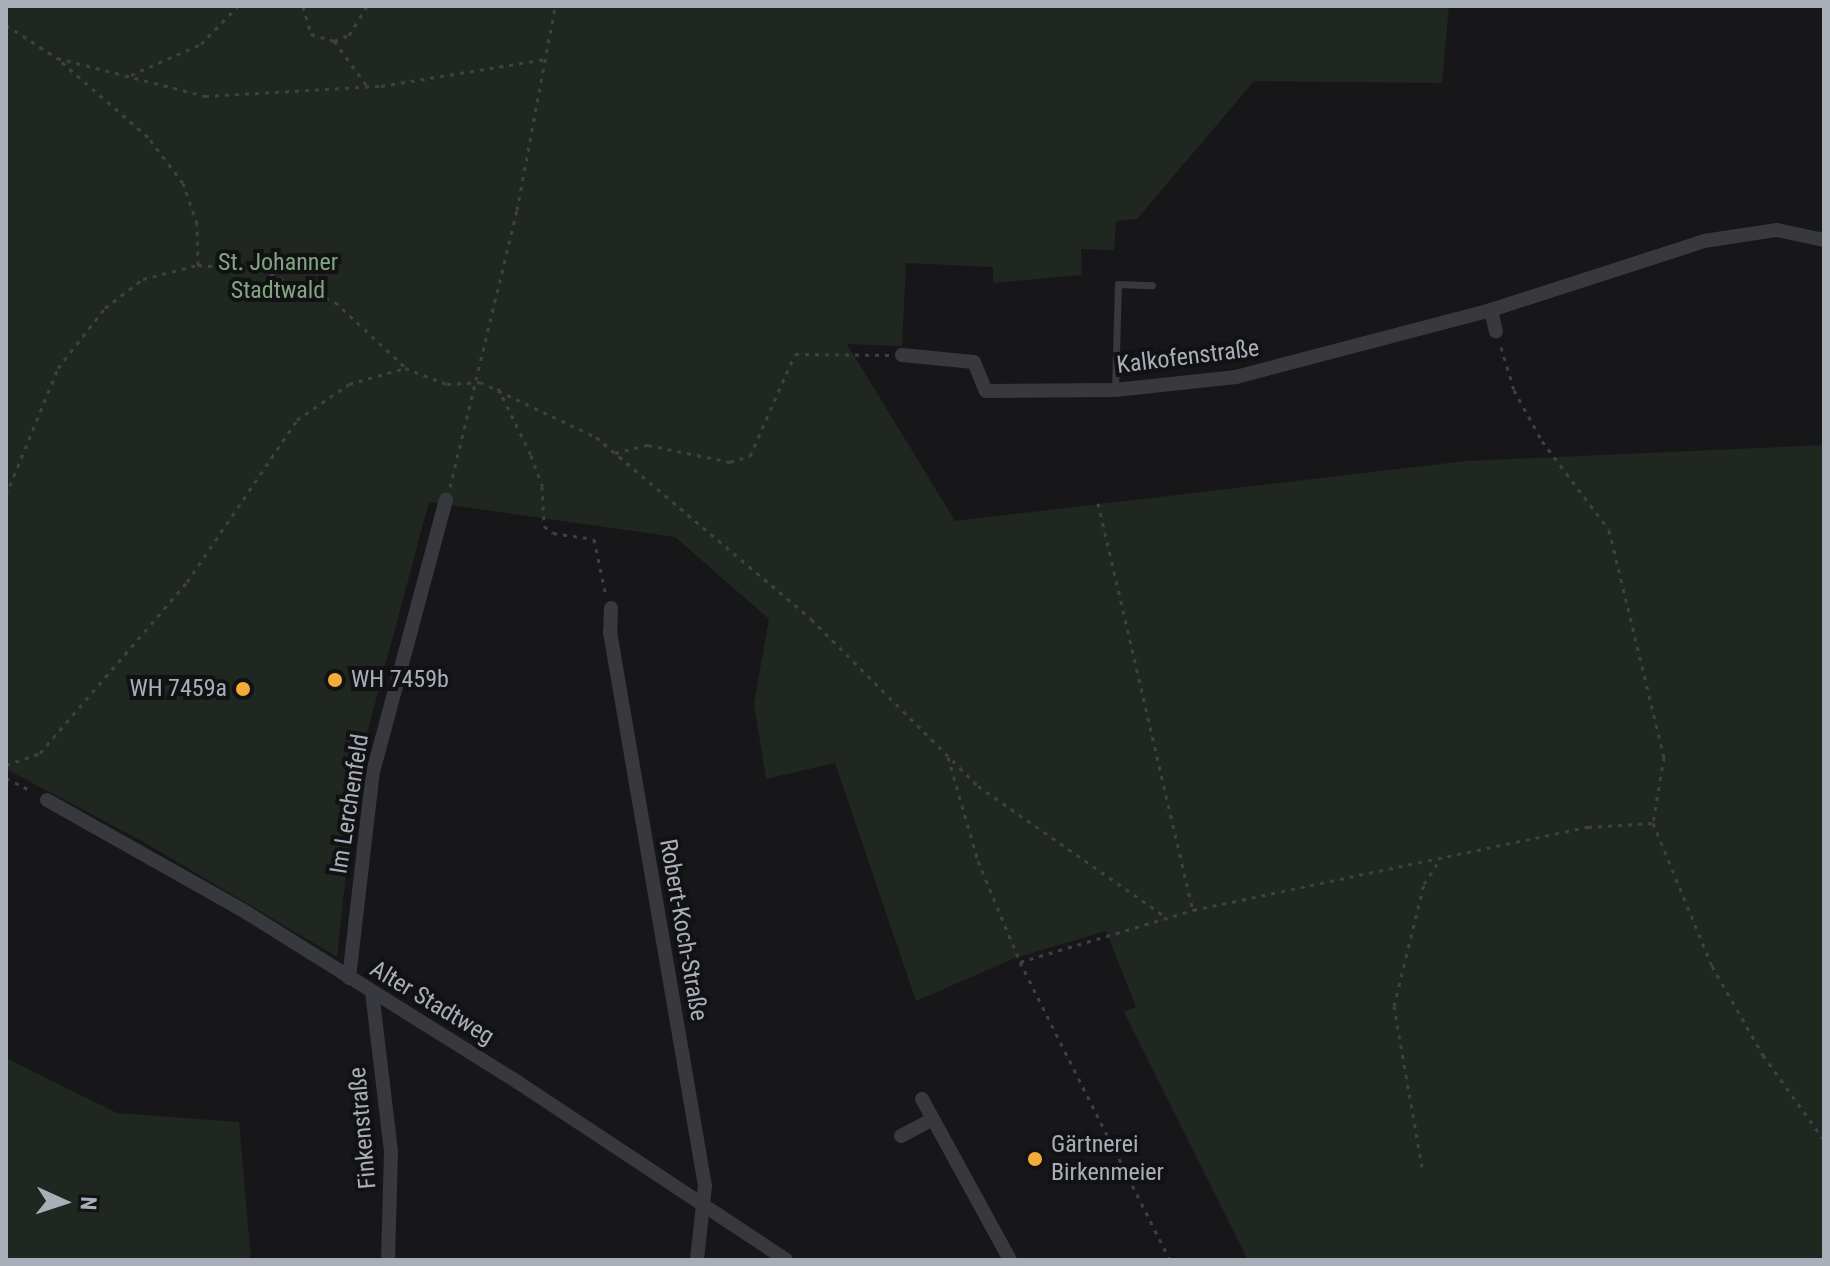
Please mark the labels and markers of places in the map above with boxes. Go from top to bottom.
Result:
place label: WH 7459b [351,666,449,694]
marker: WH 7459b [326,671,344,689]
place label: WH 7459a [129,675,227,703]
marker: WH 7459a [234,680,252,698]
place label: Gärtnerei Birkenmeier [1051,1131,1164,1187]
marker: Gärtnerei Birkenmeier [1026,1150,1044,1168]

